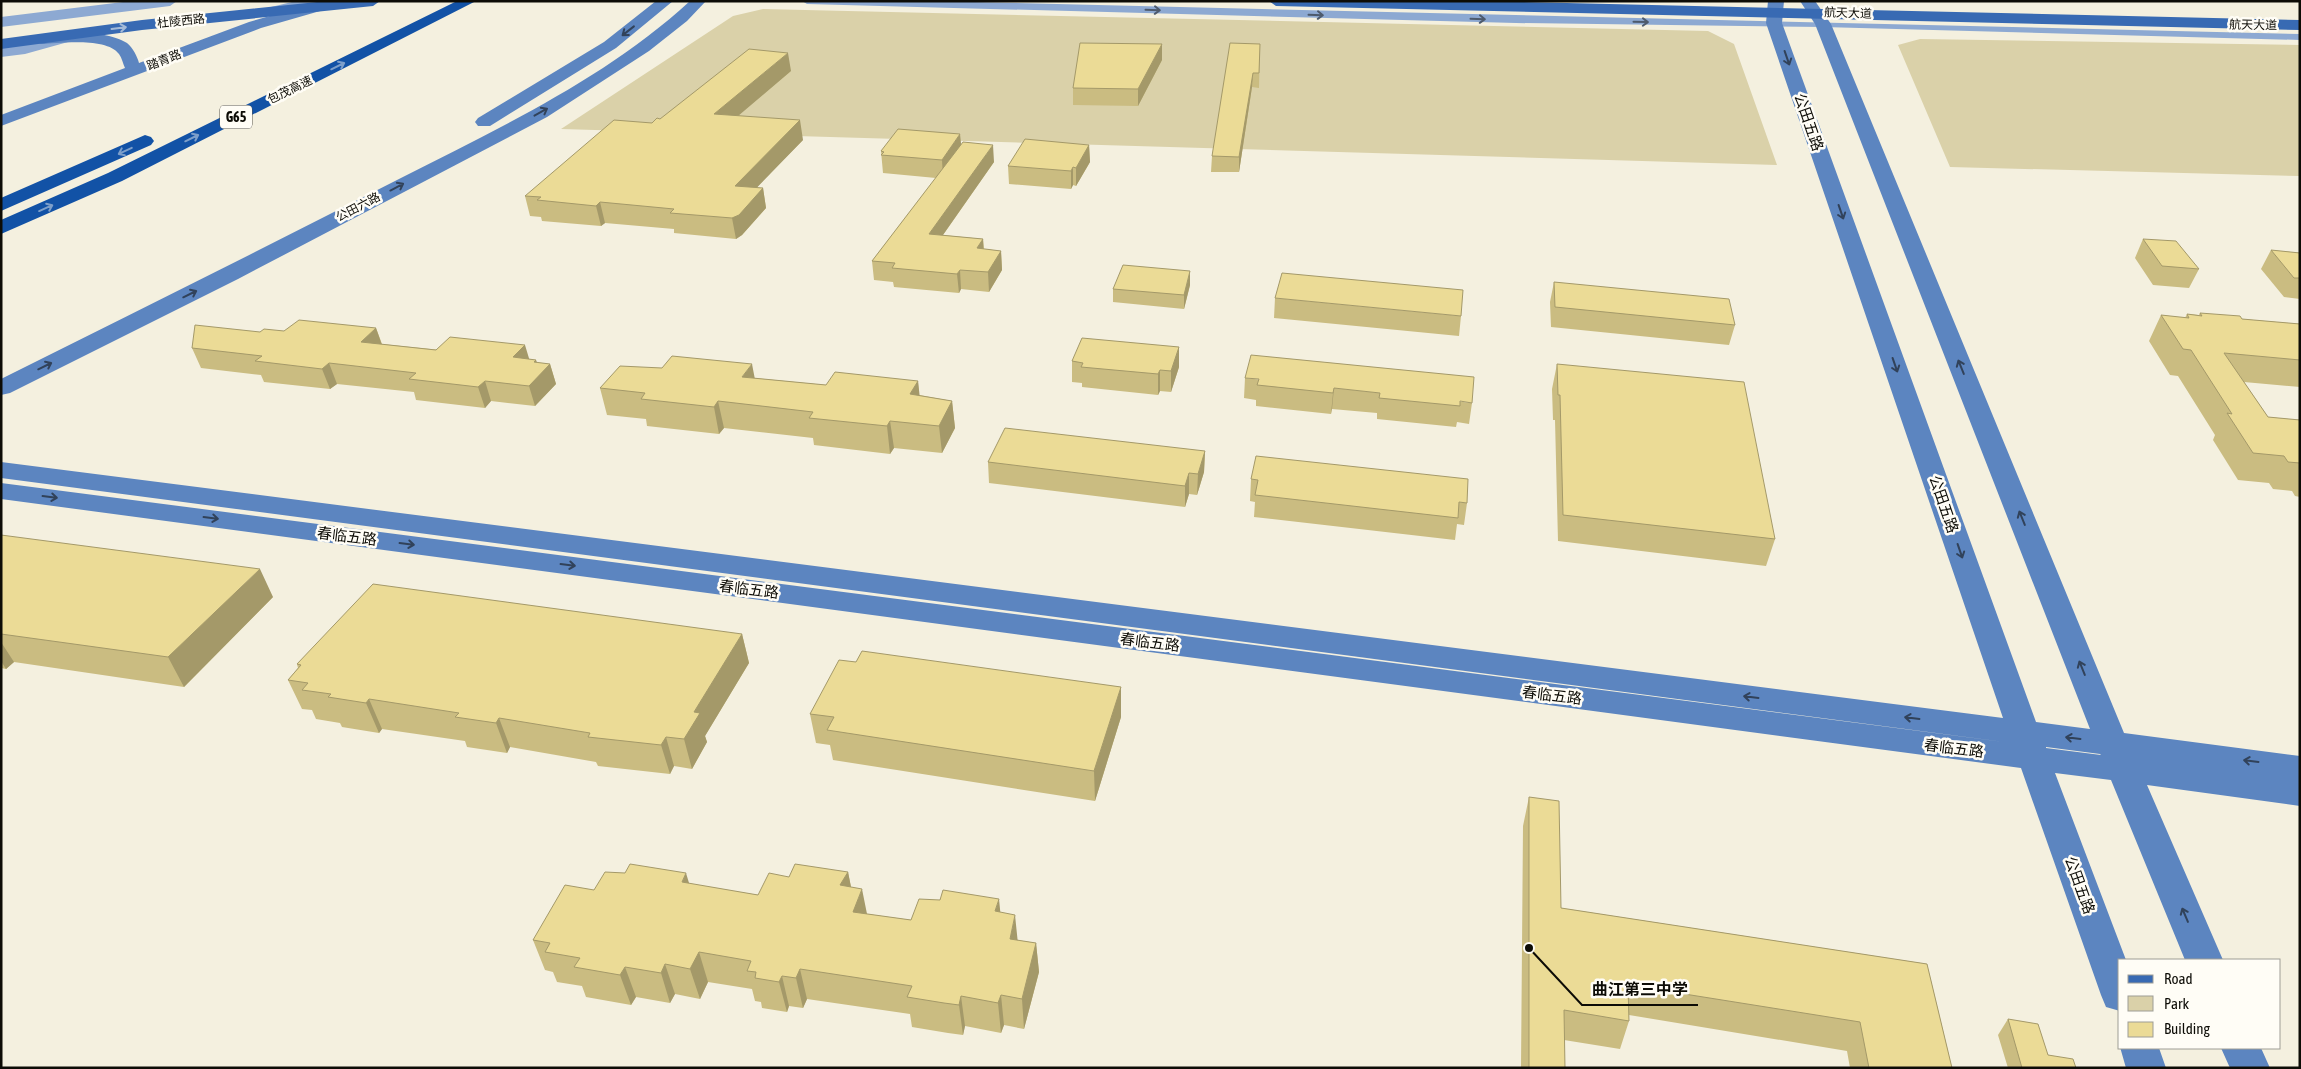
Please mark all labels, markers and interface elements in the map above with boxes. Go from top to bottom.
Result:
street label: 航天大道 [1824,5,1872,21]
one-way arrow [1145,6,1161,15]
one-way arrow [1307,10,1323,19]
street label: 杜陵西路 [156,12,206,30]
one-way arrow [1470,14,1486,24]
one-way arrow [1632,17,1648,27]
street label: 航天大道 [2229,18,2277,32]
one-way arrow [111,23,127,33]
one-way arrow [621,25,634,36]
street label: 踏青路 [145,47,183,73]
one-way arrow [1783,50,1792,66]
one-way arrow [330,61,345,70]
street label: 包茂高速 [265,73,315,107]
street label: 公田五路 [1791,91,1827,153]
road number: G65 [220,105,252,128]
one-way arrow [533,107,548,116]
one-way arrow [185,133,200,143]
one-way arrow [118,147,133,156]
one-way arrow [389,182,404,191]
street label: 公田六路 [334,190,382,224]
one-way arrow [38,203,53,212]
one-way arrow [1837,203,1846,219]
one-way arrow [183,289,198,299]
one-way arrow [1891,357,1900,372]
one-way arrow [1956,360,1965,375]
one-way arrow [37,361,52,370]
street label: 公田五路 [1926,473,1962,535]
one-way arrow [41,492,57,502]
one-way arrow [2016,511,2026,526]
one-way arrow [202,514,218,524]
street label: 春临五路 [316,524,378,548]
one-way arrow [398,539,414,549]
one-way arrow [1956,543,1966,559]
one-way arrow [559,561,575,571]
street label: 春临五路 [718,577,780,601]
street label: 春临五路 [1119,630,1181,654]
one-way arrow [2077,661,2086,676]
street label: 春临五路 [1521,683,1583,707]
one-way arrow [1743,692,1759,702]
one-way arrow [1904,712,1920,722]
one-way arrow [2065,733,2081,743]
street label: 春临五路 [1923,736,1985,760]
one-way arrow [2244,756,2260,766]
street label: 公田五路 [2062,854,2098,916]
one-way arrow [2180,908,2190,923]
legend [2118,959,2281,1049]
text: Road [2164,970,2193,987]
callout: 曲江第三中学 [1582,974,1698,1005]
text: 曲江第三中学 [1592,980,1688,998]
text: Park [2164,995,2189,1012]
text: Building [2164,1020,2210,1037]

